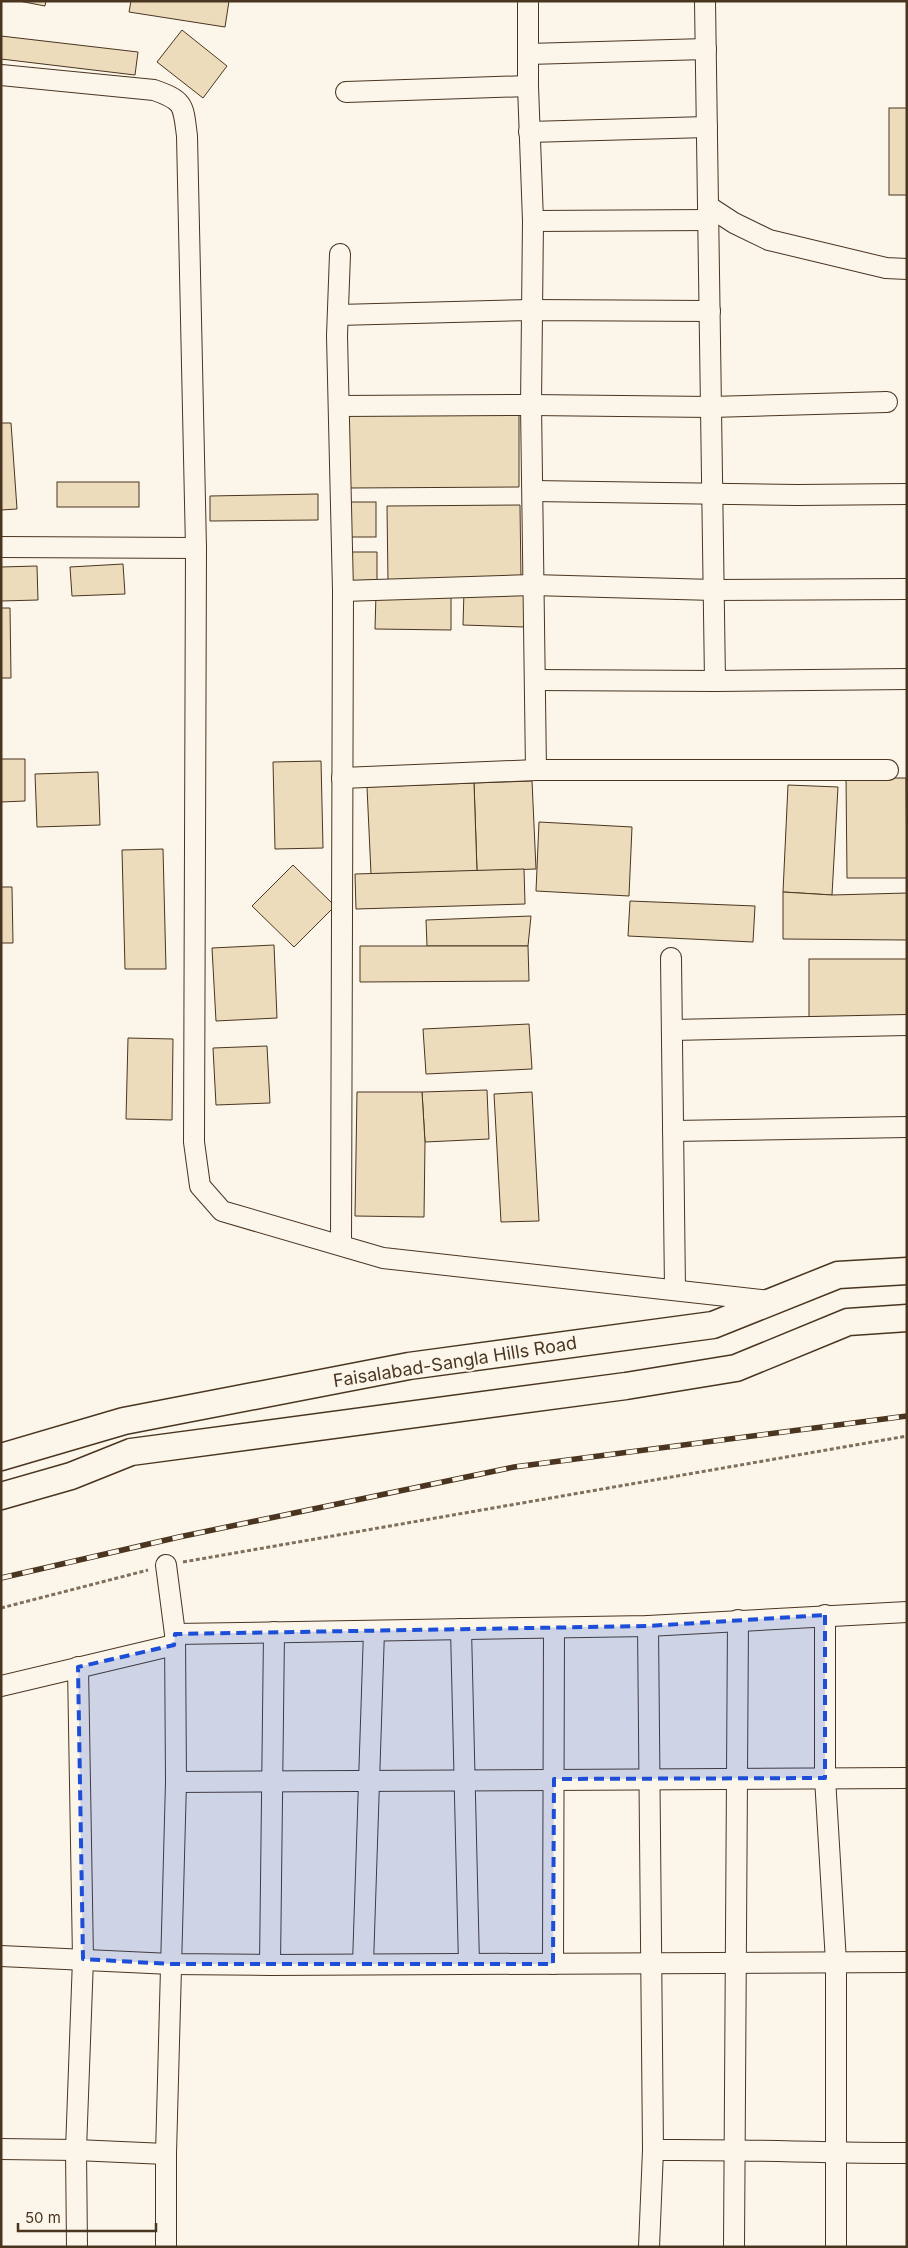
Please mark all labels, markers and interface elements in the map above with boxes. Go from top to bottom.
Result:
street label: Faisalabad-Sangla Hills Road [331,1332,578,1391]
scale bar [18,2200,155,2232]
text: 50 m [25,2208,61,2227]

